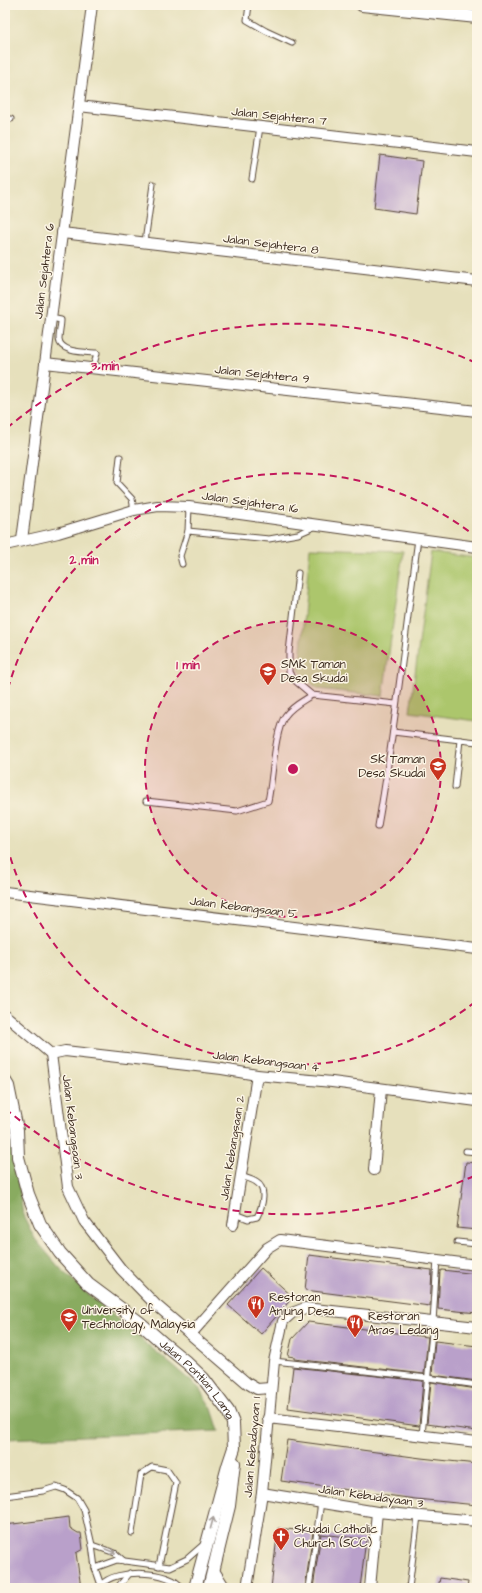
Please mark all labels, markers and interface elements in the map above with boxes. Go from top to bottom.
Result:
street label: Jalan Sejahtera 7 [230,103,328,130]
street label: Jalan Sejahtera 6 [30,222,59,320]
street label: Jalan Sejahtera 8 [222,230,320,259]
text: 3 min [90,358,119,375]
street label: Jalan Sejahtera 9 [214,361,310,388]
street label: Jalan Sejahtera 16 [200,487,300,518]
text: 2 min [69,552,98,569]
place label: SMK Taman Desa Skudai [281,656,348,687]
text: 1 min [176,657,200,674]
school or university icon: SMK Taman Desa Skudai [258,661,278,686]
place label: SK Taman Desa Skudai [359,751,425,782]
school or university icon: SK Taman Desa Skudai [428,756,448,781]
centre of rings [286,762,300,776]
street label: Jalan Kebangsaan 5 [188,893,298,924]
street label: Jalan Kebangsaan 4 [212,1047,320,1077]
street label: Jalan Kebangsaan 3 [57,1074,87,1180]
street label: Jalan Kebangsaan 2 [216,1094,250,1202]
place label: Restoran Anjung Desa [269,1289,334,1321]
restaurant icon: Restoran Anjung Desa [246,1294,266,1319]
place label: University of Technology, Malaysia [82,1302,195,1334]
school or university icon: University of Technology, Malaysia [59,1307,79,1332]
place label: Restoran Aras Ledang [368,1308,439,1340]
restaurant icon: Restoran Aras Ledang [345,1313,365,1338]
street label: Jalan Pontian Lama [155,1335,239,1422]
street label: Jalan Kebudayaan 1 [240,1395,266,1498]
street label: Jalan Kebudayaan 3 [317,1481,425,1513]
one-way arrow [209,1517,217,1530]
place label: Skudai Catholic Church (SCC) [294,1521,378,1552]
church icon: Skudai Catholic Church (SCC) [271,1526,291,1551]
one-way arrow [103,1548,115,1556]

